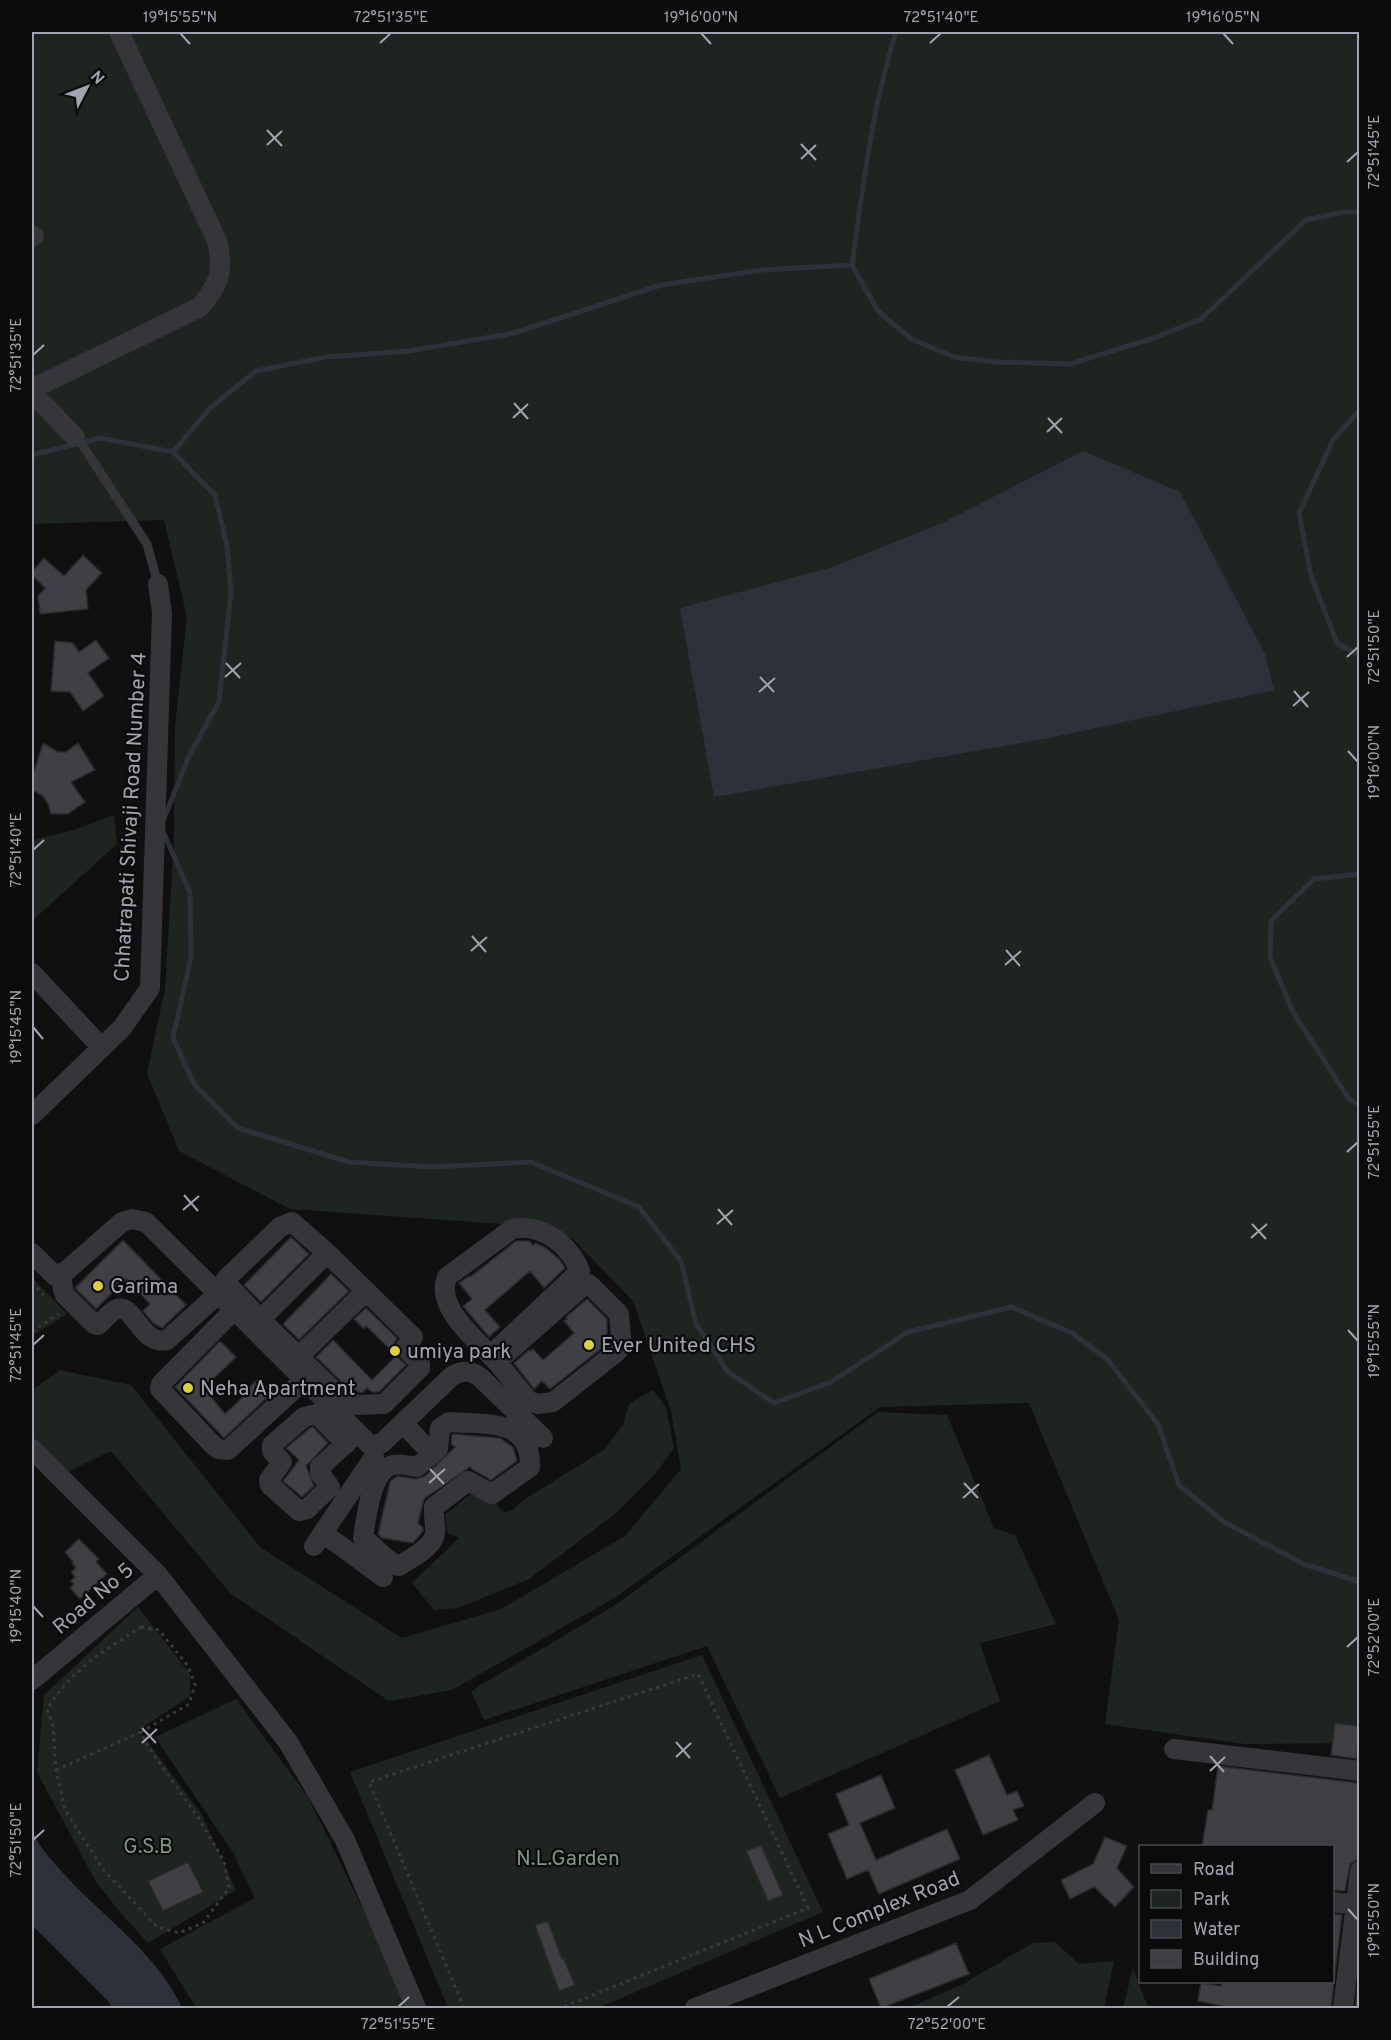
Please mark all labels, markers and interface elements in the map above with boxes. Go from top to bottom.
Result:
text: 19°15'55"N [143,9,217,28]
text: 72°51'35"E [354,9,428,28]
text: 19°16'00"N [664,9,738,28]
text: 72°51'40"E [903,9,979,28]
text: 19°16'05"N [1186,9,1260,28]
north arrow [57,57,117,117]
text: N [85,67,108,89]
text: 72°51'45"E [1366,115,1385,189]
text: 72°51'35"E [8,318,27,392]
text: 72°51'50"E [1366,609,1385,684]
street label: Chhatrapati Shivaji Road Number 4 [109,651,154,983]
text: 19°16'00"N [1366,725,1385,799]
text: 72°51'40"E [8,812,27,888]
text: 19°15'45"N [8,990,27,1064]
text: 72°51'55"E [1366,1105,1385,1179]
place label: Garima [110,1274,178,1301]
marker: Garima [91,1279,105,1293]
text: 19°15'55"N [1366,1304,1385,1378]
text: 72°51'45"E [8,1308,27,1382]
place label: Ever United CHS [601,1333,756,1360]
marker: Ever United CHS [582,1338,596,1352]
place label: umiya park [407,1339,511,1366]
marker: umiya park [388,1344,402,1358]
place label: Neha Apartment [200,1376,356,1403]
marker: Neha Apartment [181,1381,195,1395]
street label: Road No 5 [48,1557,140,1641]
text: 19°15'40"N [8,1569,27,1643]
text: 72°52'00"E [1366,1598,1385,1676]
text: 72°51'50"E [8,1802,27,1877]
park label: G.S.B [123,1834,173,1861]
legend [1139,1845,1334,1983]
park label: N.L.Garden [516,1846,620,1873]
text: Road [1193,1859,1235,1882]
street label: N L Complex Road [795,1866,964,1955]
text: 19°15'50"N [1366,1883,1385,1957]
text: Park [1193,1889,1230,1912]
text: Water [1193,1919,1240,1942]
text: Building [1193,1949,1259,1972]
text: 72°51'55"E [361,2016,435,2035]
text: 72°52'00"E [908,2016,986,2035]

